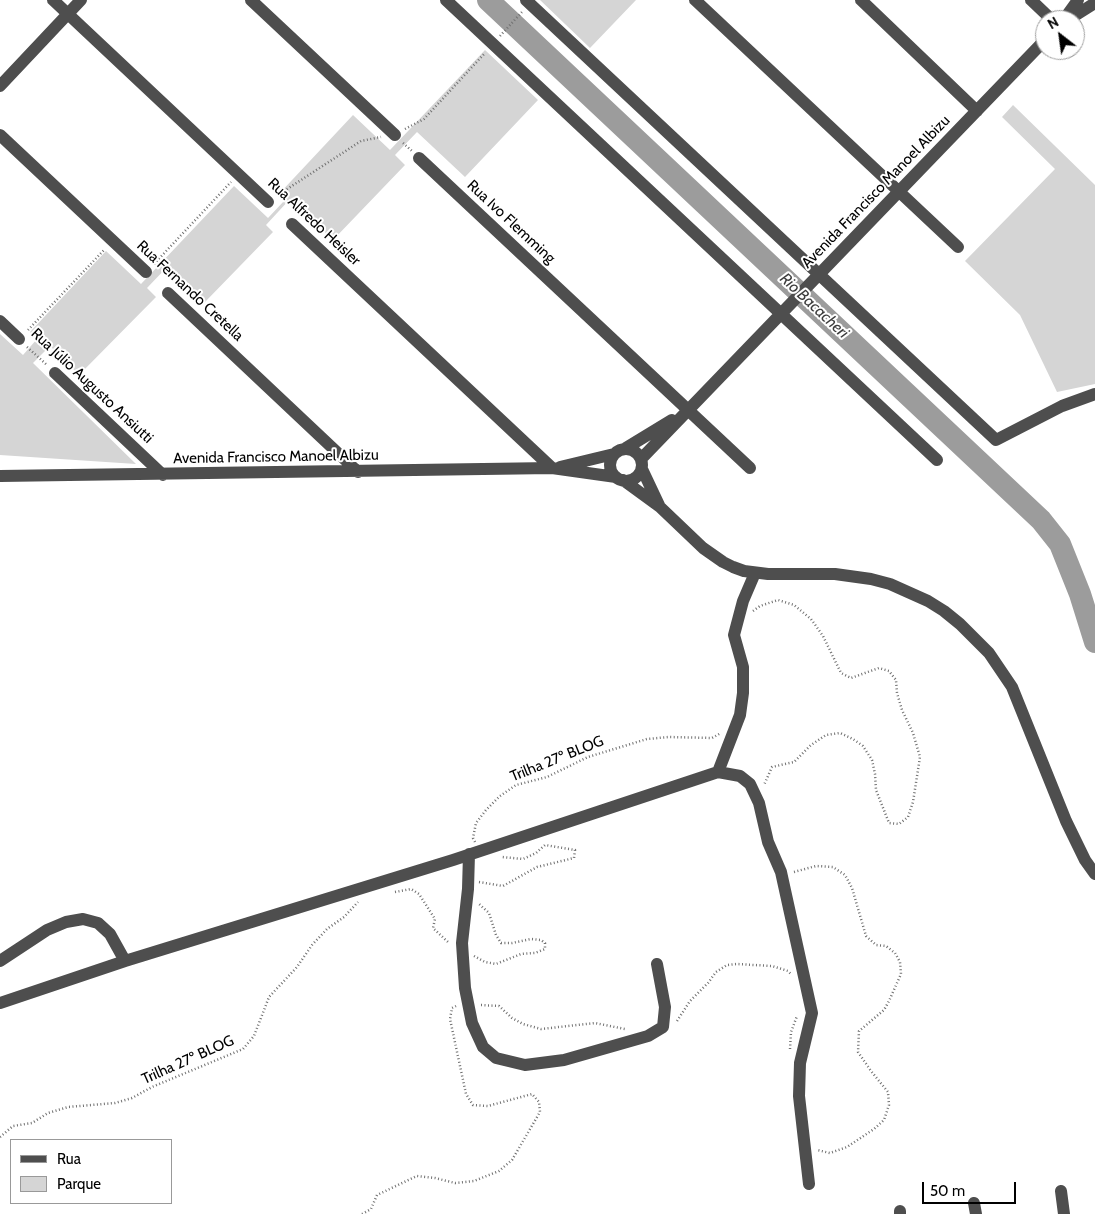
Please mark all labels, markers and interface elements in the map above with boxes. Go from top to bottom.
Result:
north arrow [1035,10,1085,60]
text: N [1044,13,1062,33]
street label: Avenida Francisco Manoel Albizu [798,112,954,272]
street label: Rua Alfredo Heisler [264,174,364,270]
street label: Rua Ivo Flemming [463,176,559,268]
street label: Rua Fernando Cretella [133,237,247,345]
water label: Rio Bacacheri [776,269,852,343]
street label: Rua Júlio Augusto Ansiutti [27,325,157,447]
street label: Avenida Francisco Manoel Albizu [173,446,379,468]
street label: Trilha 27º BLOG [508,732,606,786]
street label: Trilha 27º BLOG [139,1032,237,1088]
legend [10,1139,172,1204]
text: Rua [57,1150,81,1168]
scale bar [925,1172,1019,1204]
text: Parque [57,1175,101,1193]
text: 50 m [930,1182,965,1200]

